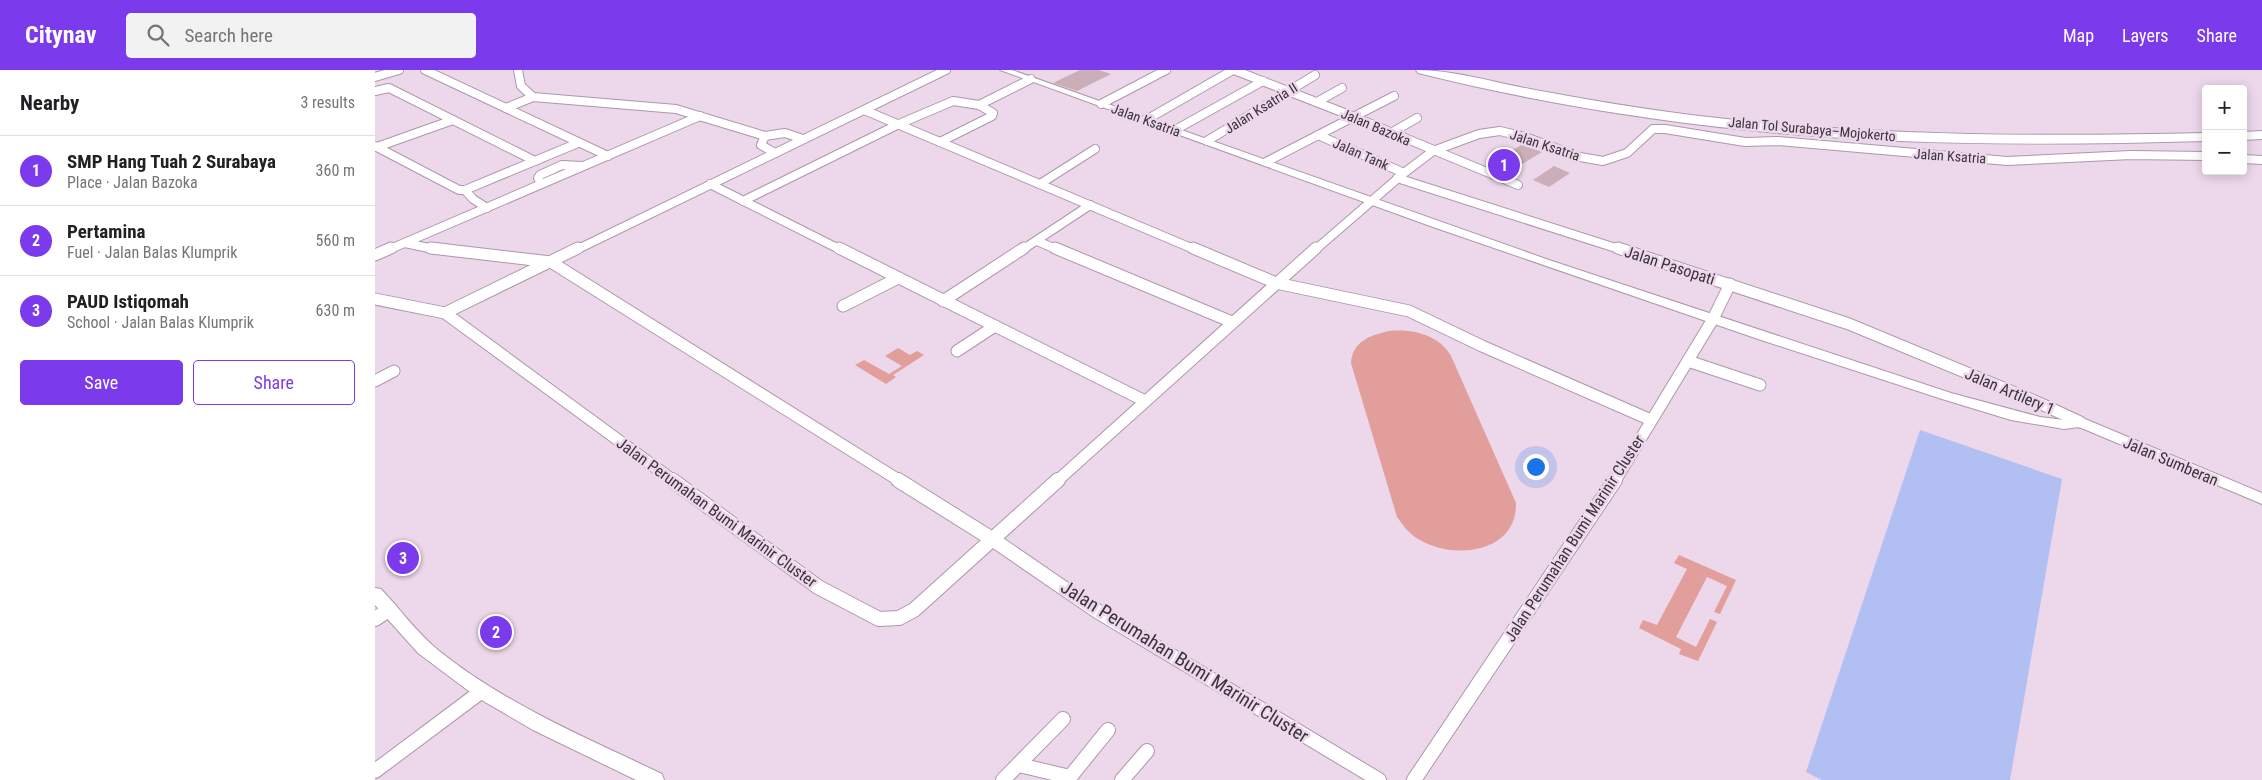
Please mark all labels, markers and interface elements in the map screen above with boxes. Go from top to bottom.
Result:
search box [126,13,476,58]
text: Citynav [25,21,96,49]
icon: search [144,21,172,49]
text: Search here [184,24,273,47]
text: Map [2063,25,2094,46]
text: Layers [2122,25,2169,46]
text: Share [2197,25,2237,46]
street label: Jalan Ksatria II [1222,79,1300,137]
map controls [2202,85,2247,175]
button: + [2202,85,2247,130]
text: Nearby [20,91,79,115]
text: 3 results [300,93,355,112]
street label: Jalan Ksatria [1109,100,1183,140]
street label: Jalan Bazoka [1339,105,1413,149]
street label: Jalan Tol Surabaya–Mojokerto [1728,114,1896,144]
street label: Jalan Ksatria [1508,126,1582,164]
button: − [2202,130,2247,175]
street label: Jalan Tank [1331,135,1392,174]
street label: Jalan Ksatria [1913,145,1987,167]
pin: 1 [1488,146,1520,184]
text: SMP Hang Tuah 2 Surabaya [67,150,276,173]
text: 1 [32,161,40,180]
text: 360 m [316,161,355,180]
text: Place · Jalan Bazoka [67,173,198,192]
text: Pertamina [67,220,146,243]
text: 2 [32,231,40,250]
text: 560 m [316,231,355,250]
street label: Jalan Pasopati [1622,242,1717,289]
text: Fuel · Jalan Balas Klumprik [67,243,237,262]
text: PAUD Istiqomah [67,290,189,313]
text: 3 [32,301,40,320]
text: 630 m [316,301,355,320]
text: School · Jalan Balas Klumprik [67,313,254,332]
button: Save [20,360,183,405]
button: Share [193,360,355,405]
street label: Jalan Artilery 1 [1962,364,2057,419]
street label: Jalan Perumahan Bumi Marinir Cluster [1500,431,1649,645]
street label: Jalan Perumahan Bumi Marinir Cluster [613,433,821,591]
street label: Jalan Sumberan [2120,433,2221,490]
your location [1523,454,1549,480]
pin: 3 [387,539,419,577]
street label: Jalan Perumahan Bumi Marinir Cluster [1057,575,1313,748]
pin: 2 [480,613,512,651]

